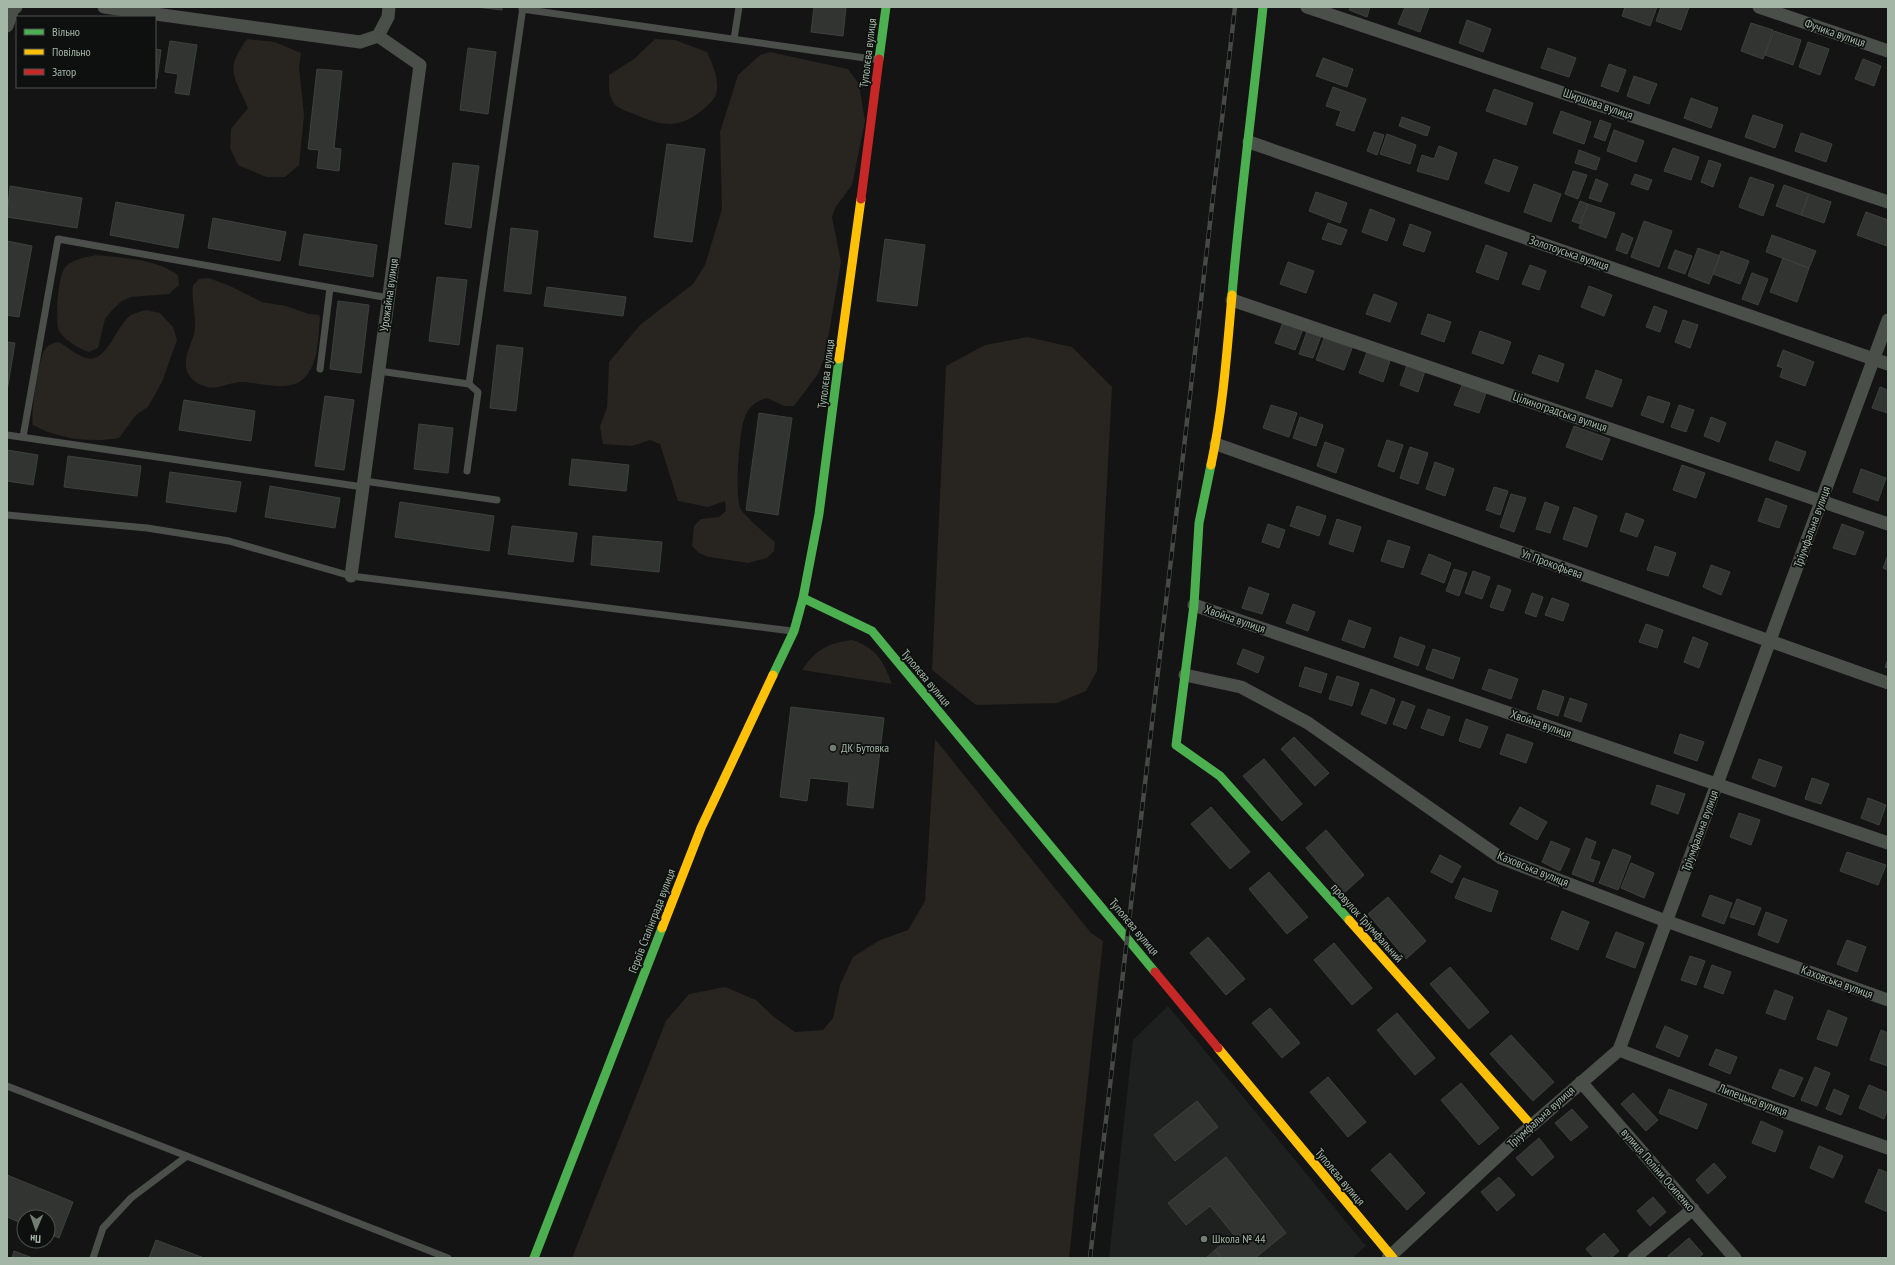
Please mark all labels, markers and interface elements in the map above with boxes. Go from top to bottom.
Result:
street label: Фучика вулиця [1803,15,1868,50]
legend [16,16,156,88]
street label: Туполєва вулиця [856,17,879,89]
text: Вільно [52,24,80,39]
text: Повільно [52,44,91,59]
text: Затор [52,64,76,79]
street label: Ширшова вулиця [1561,85,1635,123]
street label: Золотоуська вулиця [1527,232,1611,273]
street label: Урожайна вулиця [376,257,401,332]
street label: Туполєва вулиця [814,338,837,410]
street label: Цілиноградська вулиця [1511,388,1610,435]
street label: Тріумфальна вулиця [1790,484,1833,570]
street label: Ул Прокофьева [1520,546,1585,582]
street label: Хвойна вулиця [1203,601,1268,636]
street label: Туполєва вулиця [898,646,955,710]
street label: Хвойна вулиця [1509,706,1574,741]
place label: ДК Бутовка [841,740,889,755]
marker: ДК Бутовка [828,743,838,753]
street label: Тріумфальна вулиця [1678,788,1721,874]
street label: Каховська вулиця [1495,847,1571,890]
street label: Героїв Сталінграда вулиця [625,866,678,975]
street label: провулок Тріумфальний [1328,880,1407,965]
street label: Туполєва вулиця [1106,895,1163,959]
street label: Каховська вулиця [1799,962,1876,1002]
street label: Липецька вулиця [1716,1080,1790,1119]
street label: Тріумфальна вулиця [1504,1082,1578,1151]
street label: вулиця Поліни Осипенко [1618,1125,1698,1214]
street label: Туполєва вулиця [1312,1145,1369,1209]
north arrow [16,1209,56,1249]
place label: Школа № 44 [1212,1231,1266,1246]
text: Пн [30,1232,41,1246]
marker: Школа № 44 [1199,1234,1209,1244]

